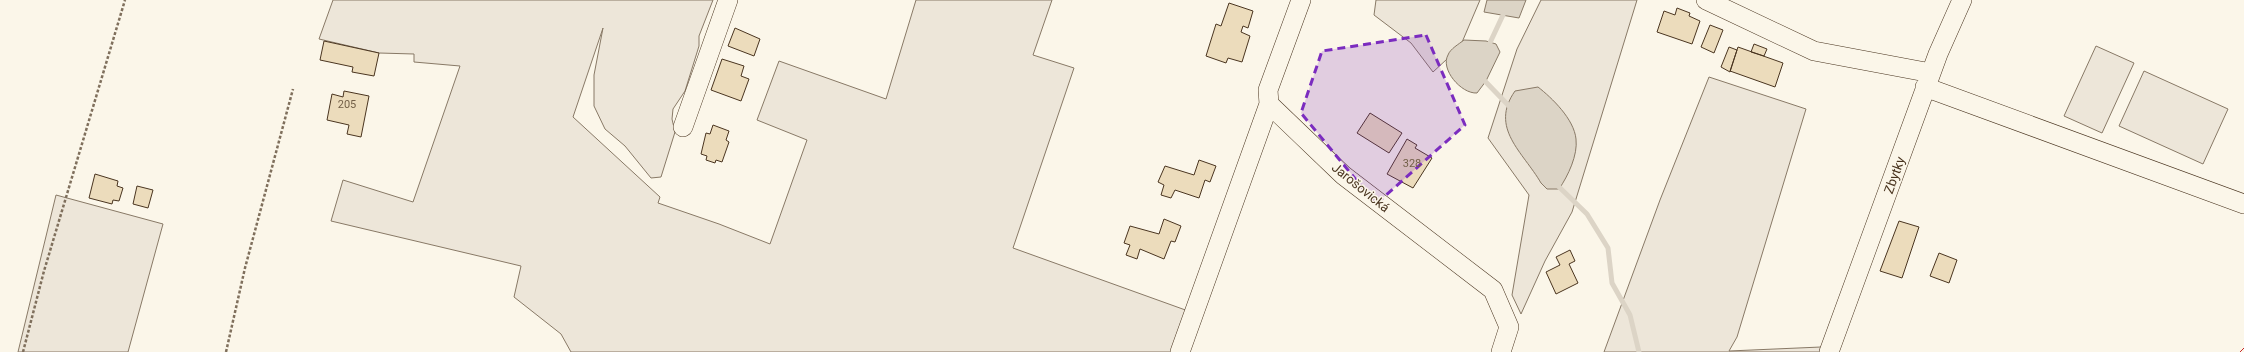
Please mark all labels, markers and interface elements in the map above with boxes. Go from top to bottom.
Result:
house number: 205 [338,98,356,111]
street label: Zbytky [1881,155,1908,196]
house number: 328 [1403,157,1421,170]
street label: Jarošovická [1329,160,1393,215]

